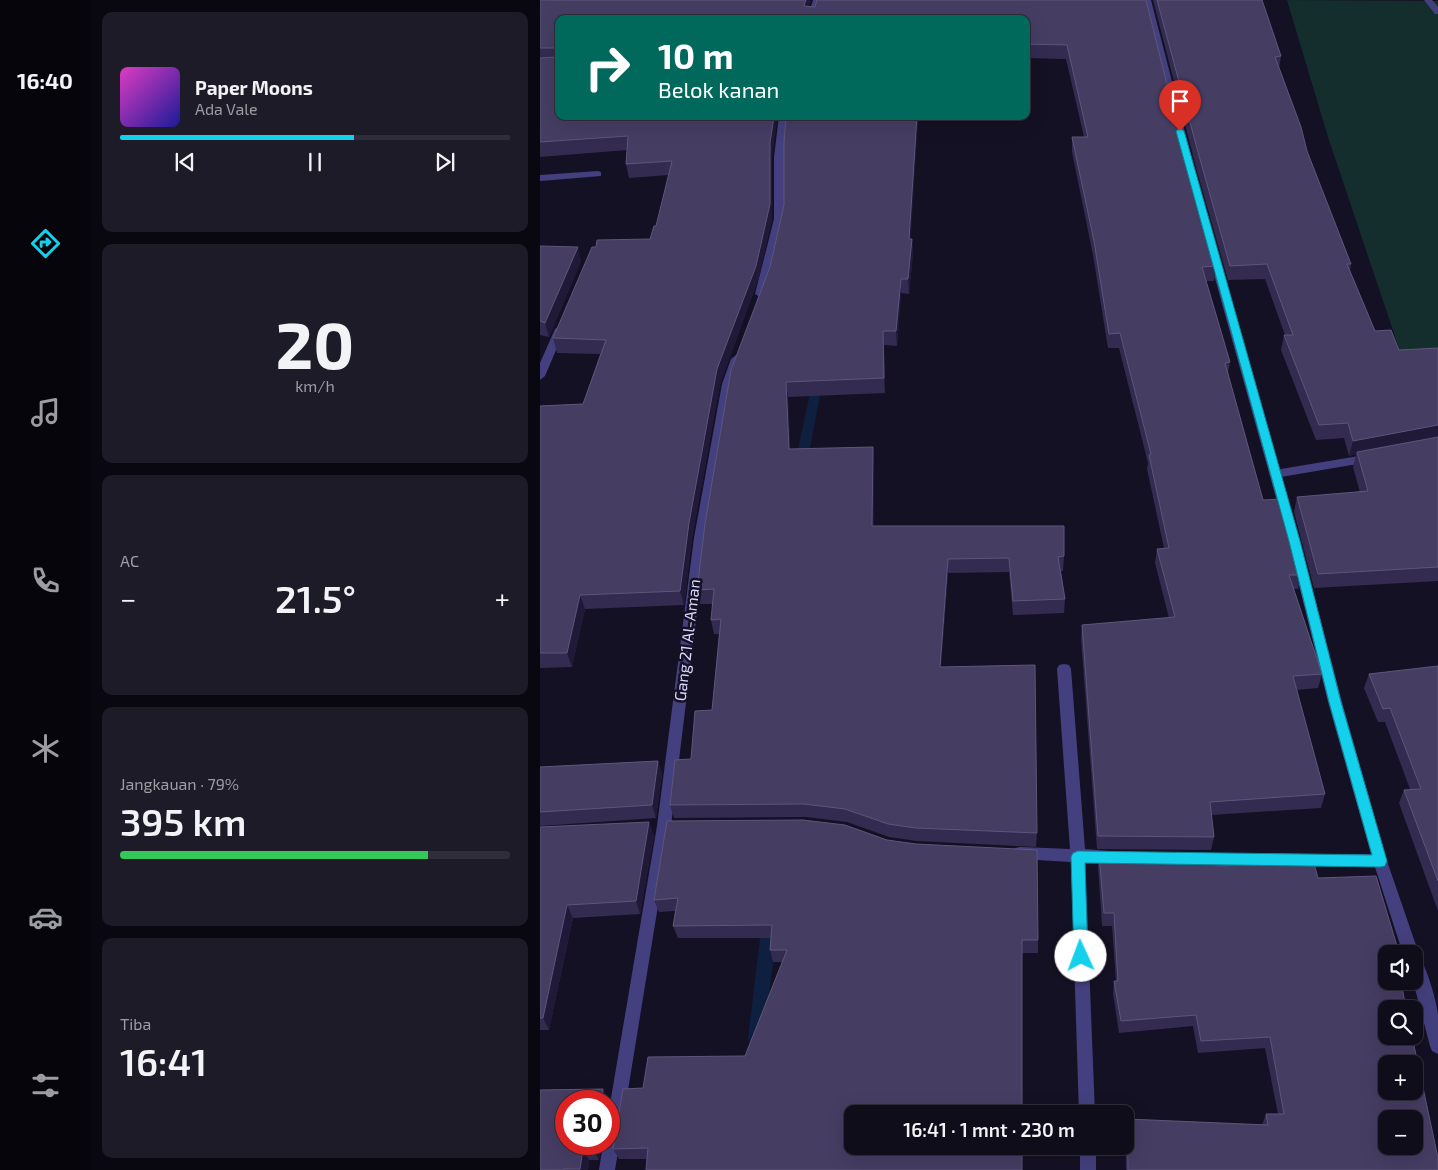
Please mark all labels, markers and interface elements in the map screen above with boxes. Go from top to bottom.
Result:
text: 10 m [658,34,734,76]
icon: right [575,35,640,100]
text: 16:40 [17,67,73,93]
text: Paper Moons [195,76,313,99]
text: Belok kanan [658,76,779,102]
pin [1159,80,1201,131]
icon: arrive [1166,87,1194,115]
text: Ada Vale [195,99,258,118]
icon: previous [171,148,199,176]
icon: pause [301,148,329,176]
icon: next [431,148,459,176]
icon: directions [28,226,63,261]
text: 20 [276,304,354,382]
text: km/h [295,376,335,395]
icon: music [28,395,63,430]
text: AC [120,551,139,570]
icon: phone [28,563,63,598]
text: 21.5° [275,575,356,621]
street label: Gang 21 Al-Aman [670,578,703,702]
text: − [120,581,136,615]
text: + [495,581,510,615]
icon: climate [28,731,63,766]
text: Jangkauan · 79% [120,774,239,793]
text: 395 km [120,798,246,844]
icon: car [28,900,63,935]
position arrow [1054,929,1106,981]
map controls [1378,945,1423,1155]
button: sound [1378,945,1423,990]
button: search [1378,1000,1423,1045]
text: Tiba [120,1014,151,1033]
text: 16:41 [120,1038,207,1084]
button: + [1378,1055,1423,1100]
icon: filters [28,1068,63,1103]
speed limit sign: 30 [555,1090,620,1155]
button: − [1378,1110,1423,1155]
text: 16:41 · 1 mnt · 230 m [903,1118,1075,1141]

